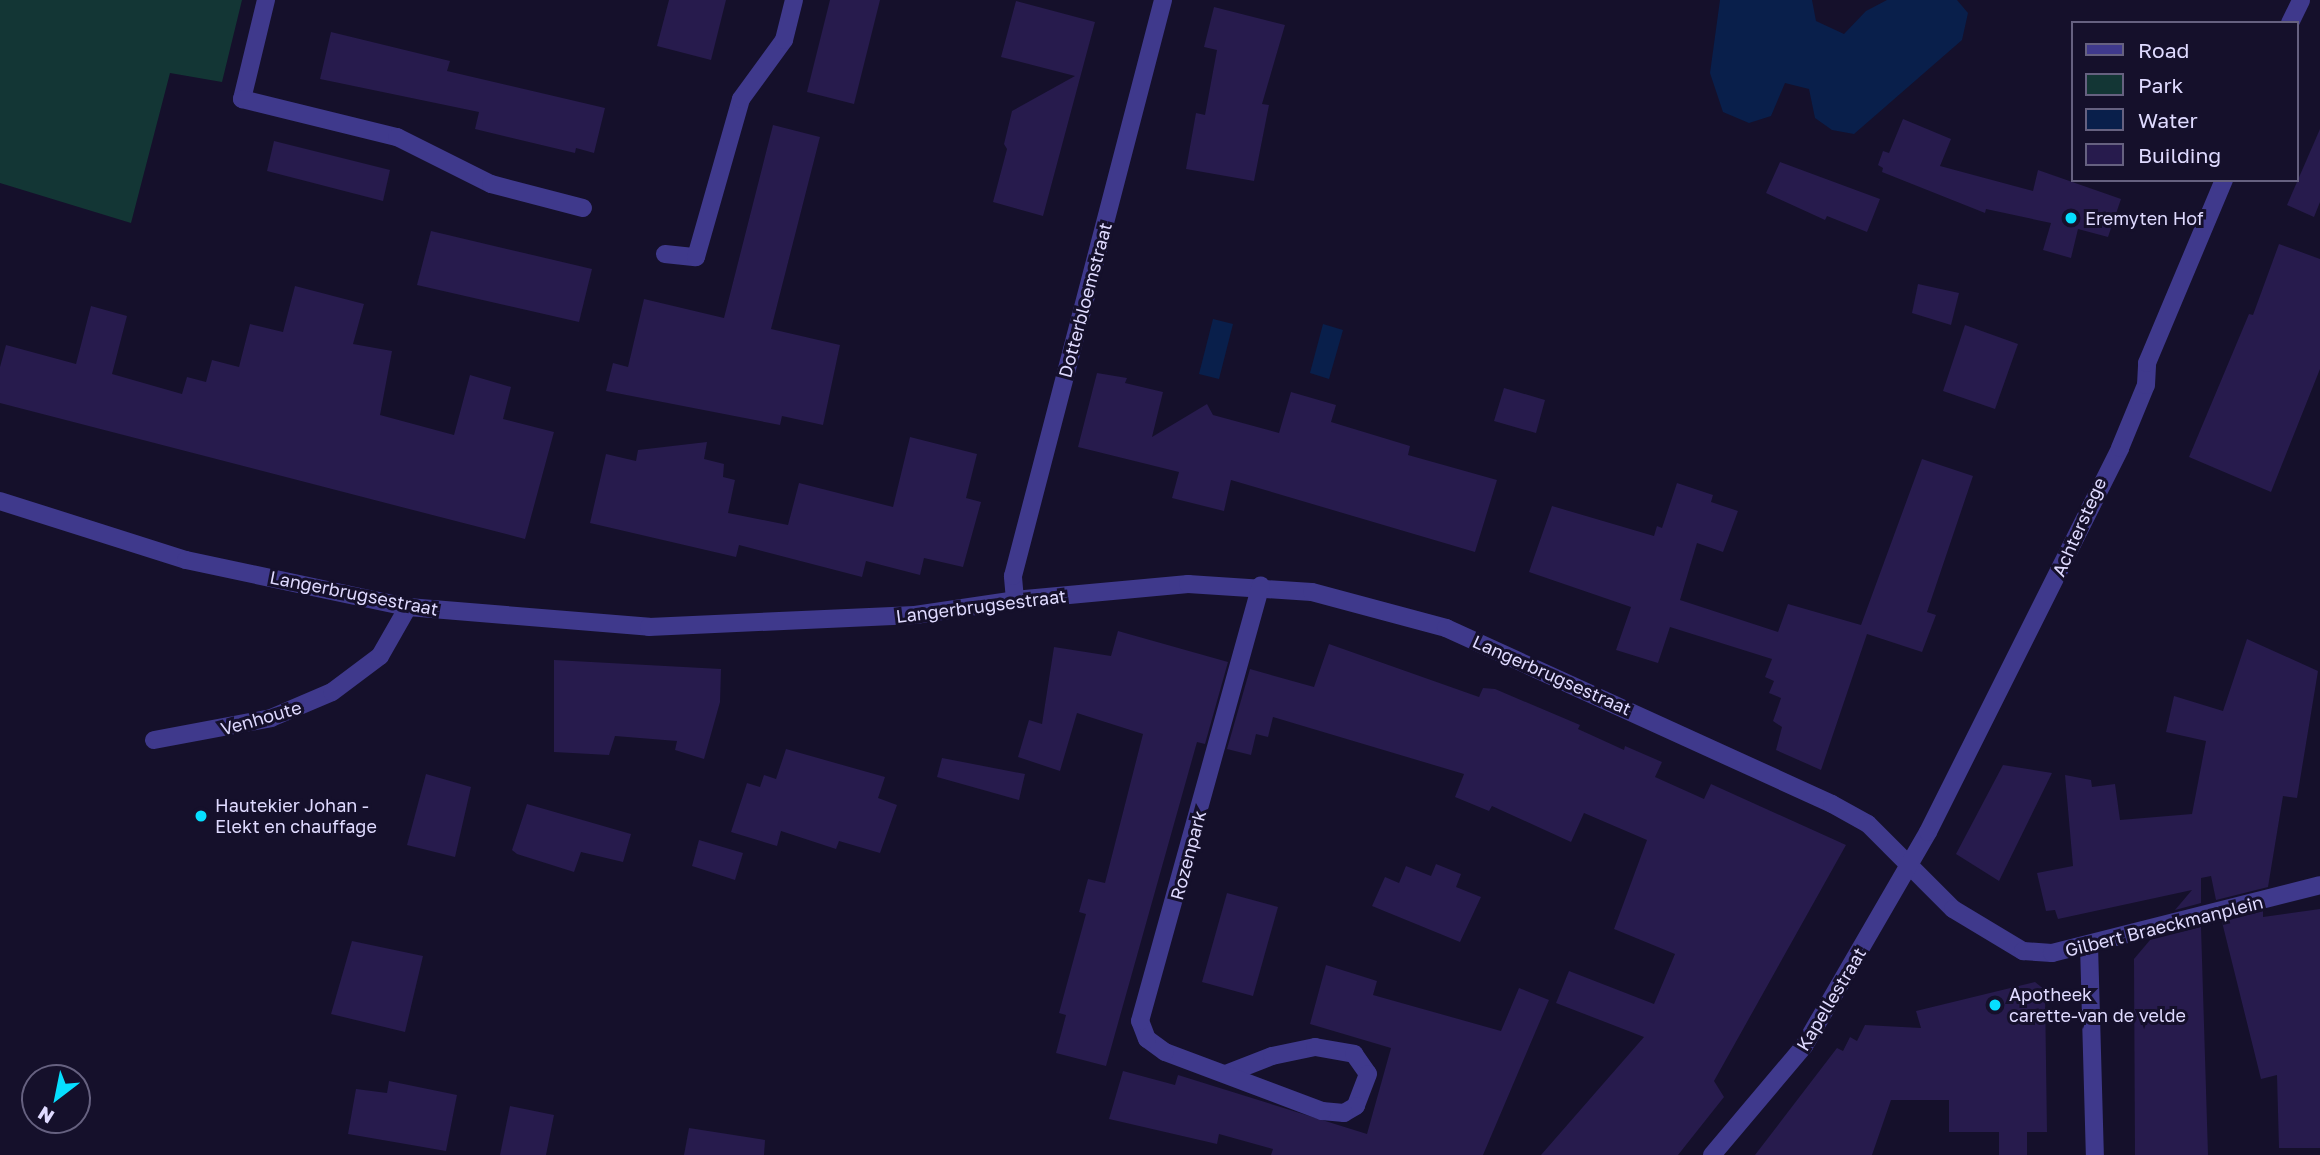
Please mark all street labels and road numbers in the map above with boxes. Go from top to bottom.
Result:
street label: Dotterbloemstraat [1054,220,1116,380]
street label: Achterstege [2048,474,2110,580]
street label: Langerbrugsestraat [268,566,440,620]
street label: Langerbrugsestraat [895,585,1067,627]
street label: Langerbrugsestraat [1469,630,1635,720]
street label: Venhoute [218,696,304,740]
street label: Rozenpark [1166,808,1210,902]
street label: Gilbert Braeckmanplein [2063,891,2265,961]
street label: Kapellestraat [1792,943,1870,1055]

